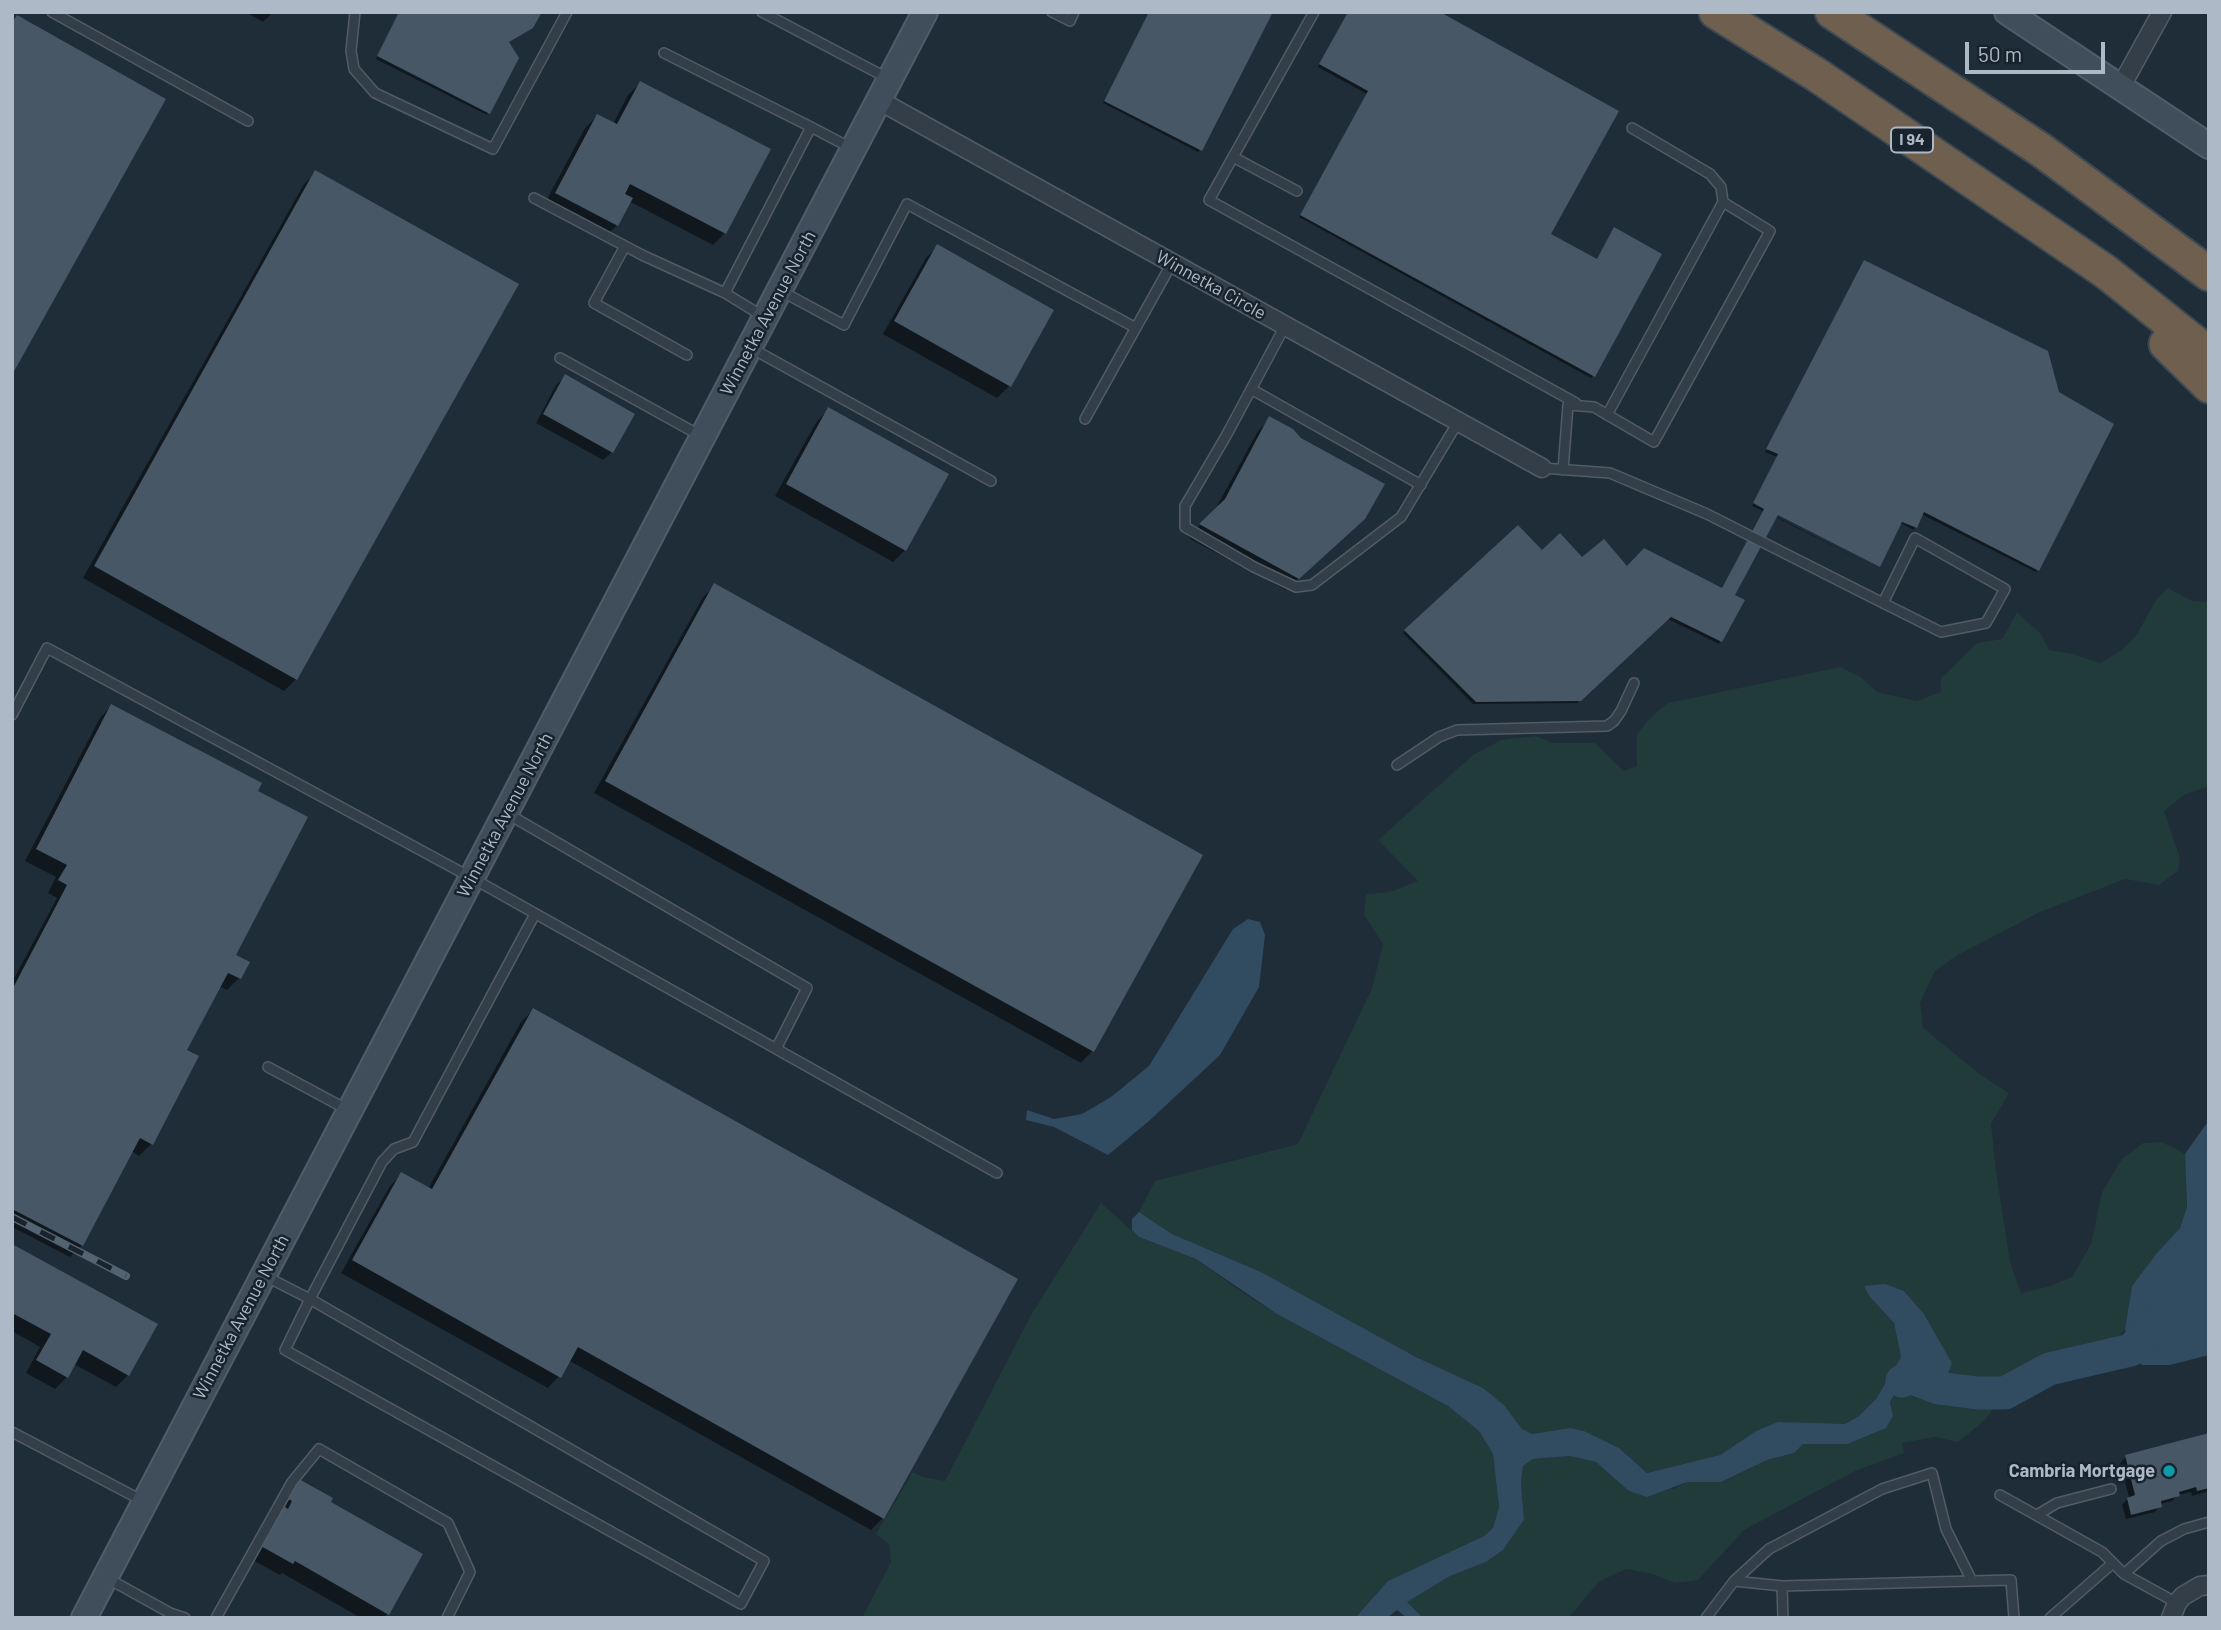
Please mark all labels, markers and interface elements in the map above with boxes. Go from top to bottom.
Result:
scale bar [1969,28,2109,72]
text: 50 m [1978,41,2022,66]
road number: I 94 [1891,128,1933,152]
street label: Winnetka Avenue North [715,227,821,399]
street label: Winnetka Circle [1152,246,1270,324]
street label: Winnetka Avenue North [452,729,558,901]
street label: Winnetka Avenue North [188,1231,294,1403]
place label: Cambria Mortgage [2009,1460,2155,1482]
marker: Cambria Mortgage [2161,1463,2177,1479]

